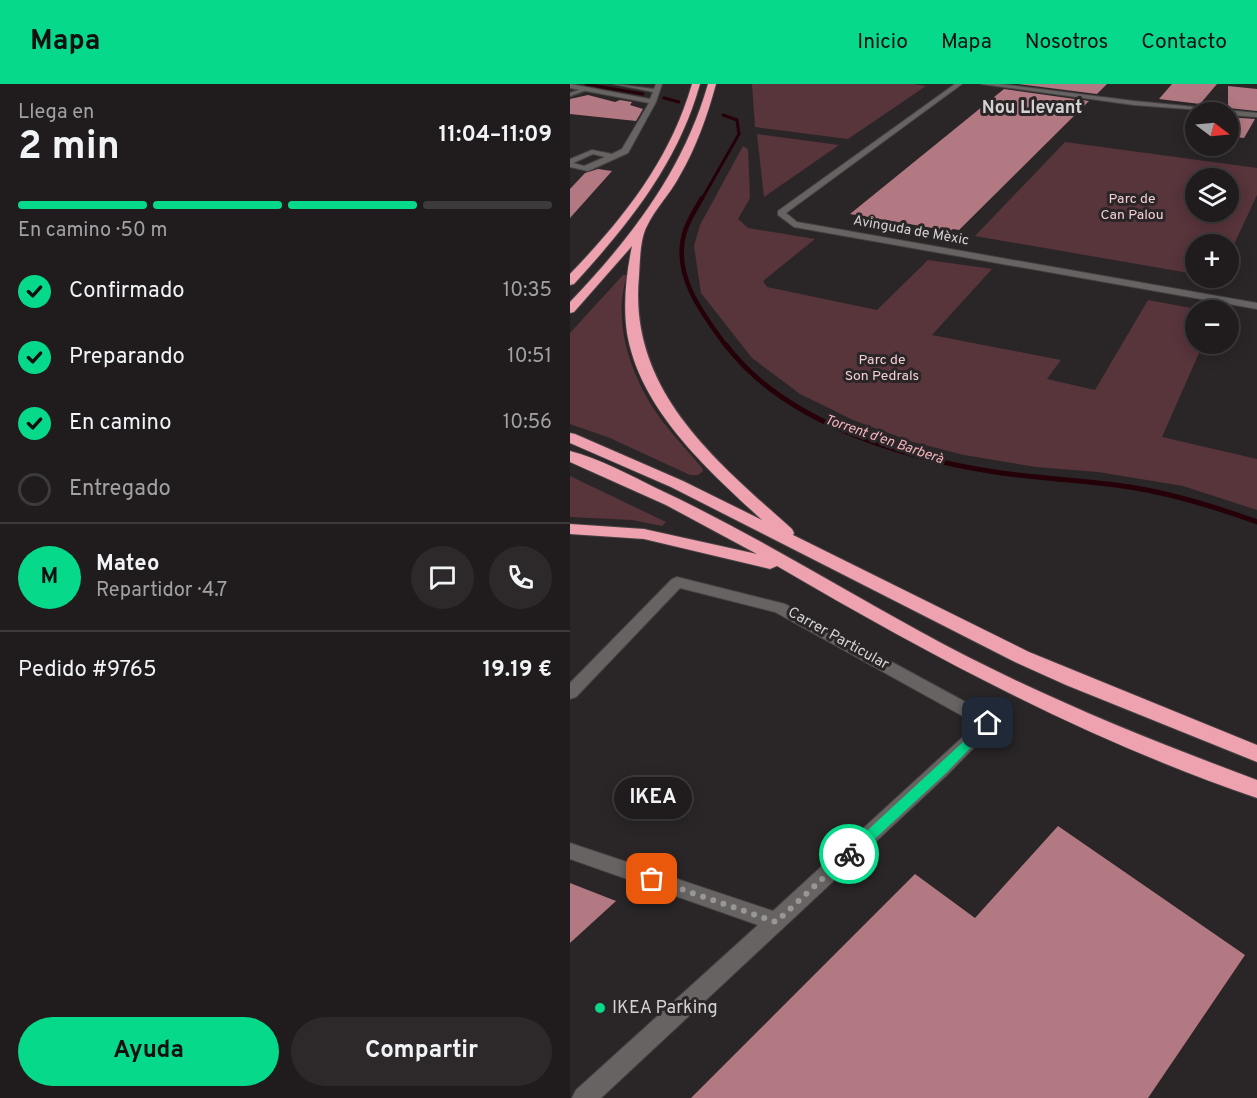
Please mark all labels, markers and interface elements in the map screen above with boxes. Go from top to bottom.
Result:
text: Mapa [30,24,100,60]
text: Inicio [857,29,908,56]
text: Mapa [941,29,992,56]
text: Nosotros [1025,29,1108,56]
text: Contacto [1141,29,1227,56]
district label: Nou Llevant [982,97,1082,120]
text: Llega en [18,100,94,126]
north arrow [1185,102,1239,156]
map controls [1185,102,1239,354]
text: 11:04–11:09 [439,122,552,149]
text: 2 min [18,124,120,173]
button: layers [1185,168,1239,222]
park label: Parc de Can Palou [1100,191,1164,224]
street label: Avinguda de Mèxic [852,212,970,250]
text: En camino · 50 m [18,218,167,244]
button: + [1185,234,1239,288]
icon: check [18,275,51,308]
text: Confirmado [69,278,185,305]
text: 10:35 [503,278,552,304]
button: − [1185,300,1239,354]
icon: check [18,341,51,374]
text: Preparando [69,344,185,371]
text: 10:51 [507,344,552,370]
park label: Parc de Son Pedrals [845,352,919,385]
icon: check [18,407,51,440]
text: En camino [69,410,171,437]
text: 10:56 [503,410,552,436]
water label: Torrent d'en Barberà [822,412,946,469]
text: Entregado [69,476,171,503]
button: chat [411,546,474,609]
button: phone [489,546,552,609]
text: Mateo [96,551,159,578]
text: M [41,564,58,591]
text: Repartidor · 4.7 [96,578,227,604]
street label: Carrer Particular [784,603,892,675]
text: Pedido #9765 [18,657,157,684]
text: 19.19 € [483,657,552,684]
pin [962,697,1013,748]
icon: home [971,706,1004,739]
callout: IKEA [613,777,691,819]
text: IKEA [629,785,677,811]
courier [819,824,879,884]
icon: bike [833,838,866,871]
pin [626,853,677,904]
icon: bag [635,862,668,895]
place label: IKEA Parking [612,997,718,1020]
marker: IKEA Parking [593,1001,607,1015]
button: Ayuda [18,1017,279,1086]
button: Compartir [291,1017,552,1086]

